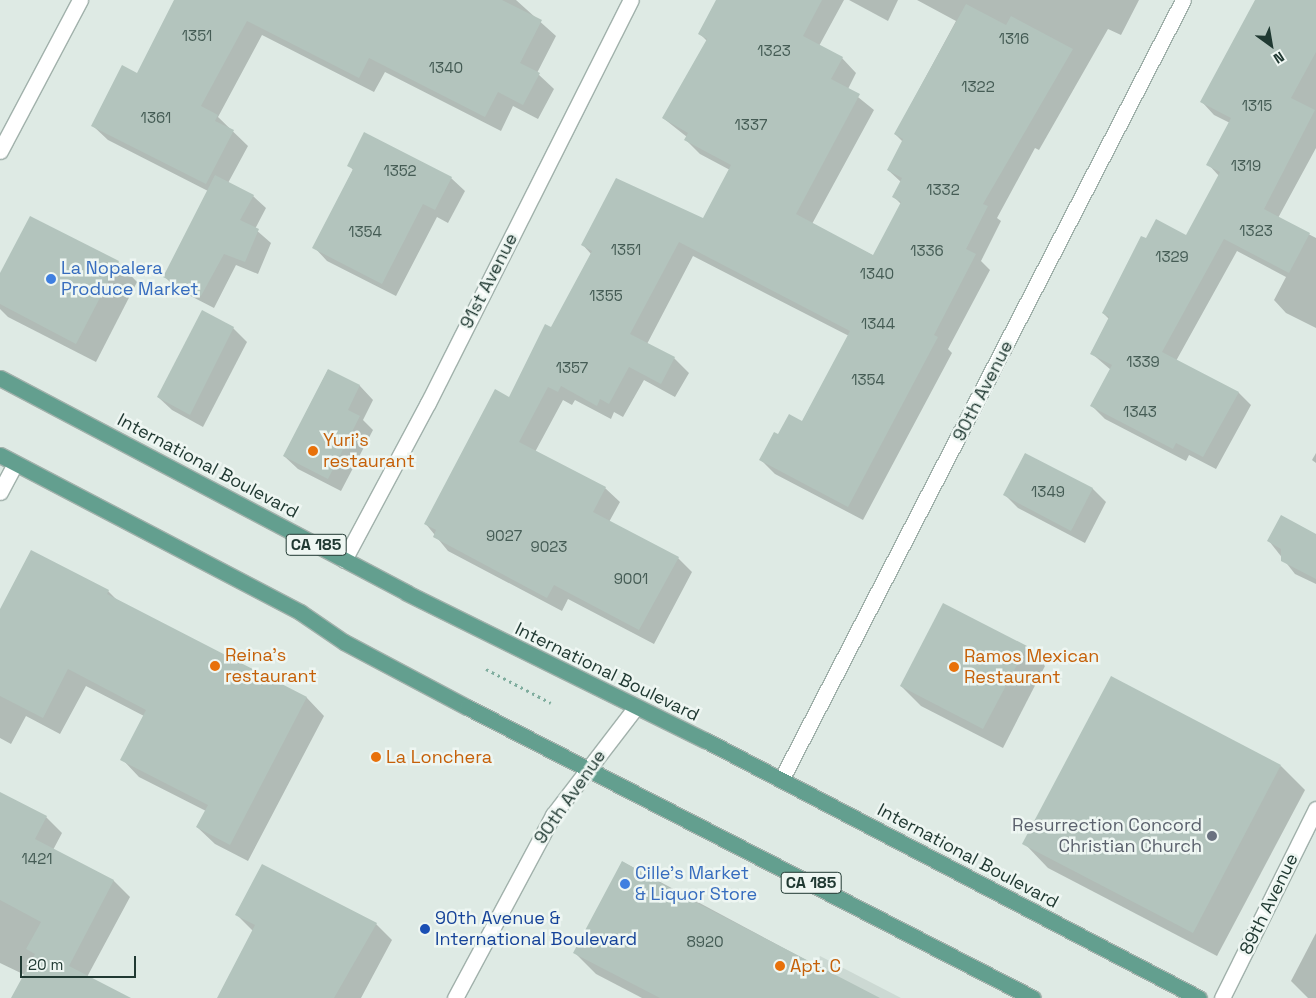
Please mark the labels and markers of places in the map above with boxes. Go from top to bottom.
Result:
place label: La Nopalera Produce Market [61,258,199,300]
marker: La Nopalera Produce Market [45,273,57,285]
place label: Yuri's restaurant [323,430,415,472]
marker: Yuri's restaurant [307,445,319,457]
place label: Reina's restaurant [225,645,317,688]
place label: Ramos Mexican Restaurant [964,646,1099,689]
marker: Reina's restaurant [209,660,221,672]
marker: Ramos Mexican Restaurant [948,661,960,673]
place label: La Lonchera [386,746,492,768]
marker: La Lonchera [370,751,382,763]
place label: Resurrection Concord Christian Church [1012,815,1202,858]
marker: Resurrection Concord Christian Church [1206,830,1218,842]
place label: Cille's Market & Liquor Store [635,863,757,906]
marker: Cille's Market & Liquor Store [619,878,631,890]
place label: 90th Avenue & International Boulevard [435,908,637,951]
marker: 90th Avenue & International Boulevard [419,923,431,935]
place label: Apt. C [790,955,842,977]
marker: Apt. C [774,960,786,972]

